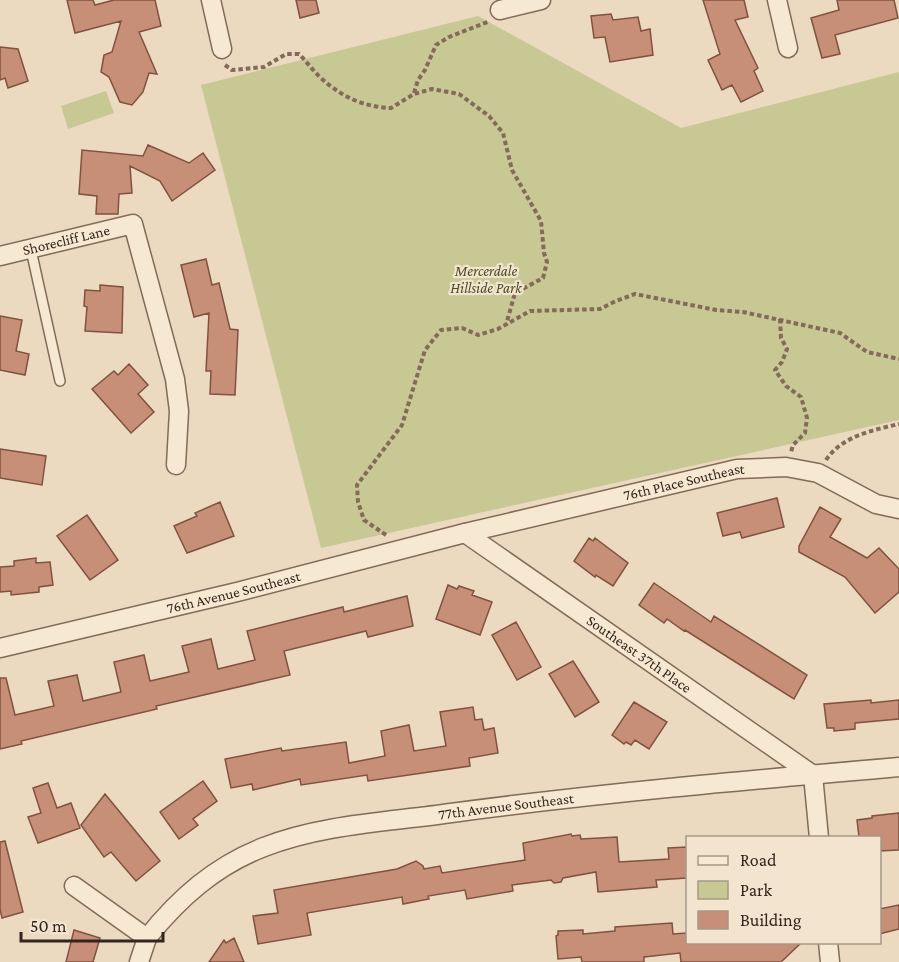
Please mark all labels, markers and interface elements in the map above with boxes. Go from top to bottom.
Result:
street label: Shorecliff Lane [21,222,112,258]
park label: Mercerdale Hillside Park [450,263,523,296]
street label: 76th Place Southeast [622,461,746,503]
street label: 76th Avenue Southeast [165,568,303,616]
street label: Southeast 37th Place [584,612,695,696]
street label: 77th Avenue Southeast [437,790,576,823]
legend [686,836,881,944]
text: Road [740,850,777,870]
text: Park [740,880,772,900]
scale bar [21,905,164,943]
text: Building [740,910,802,930]
text: 50 m [30,916,67,936]

